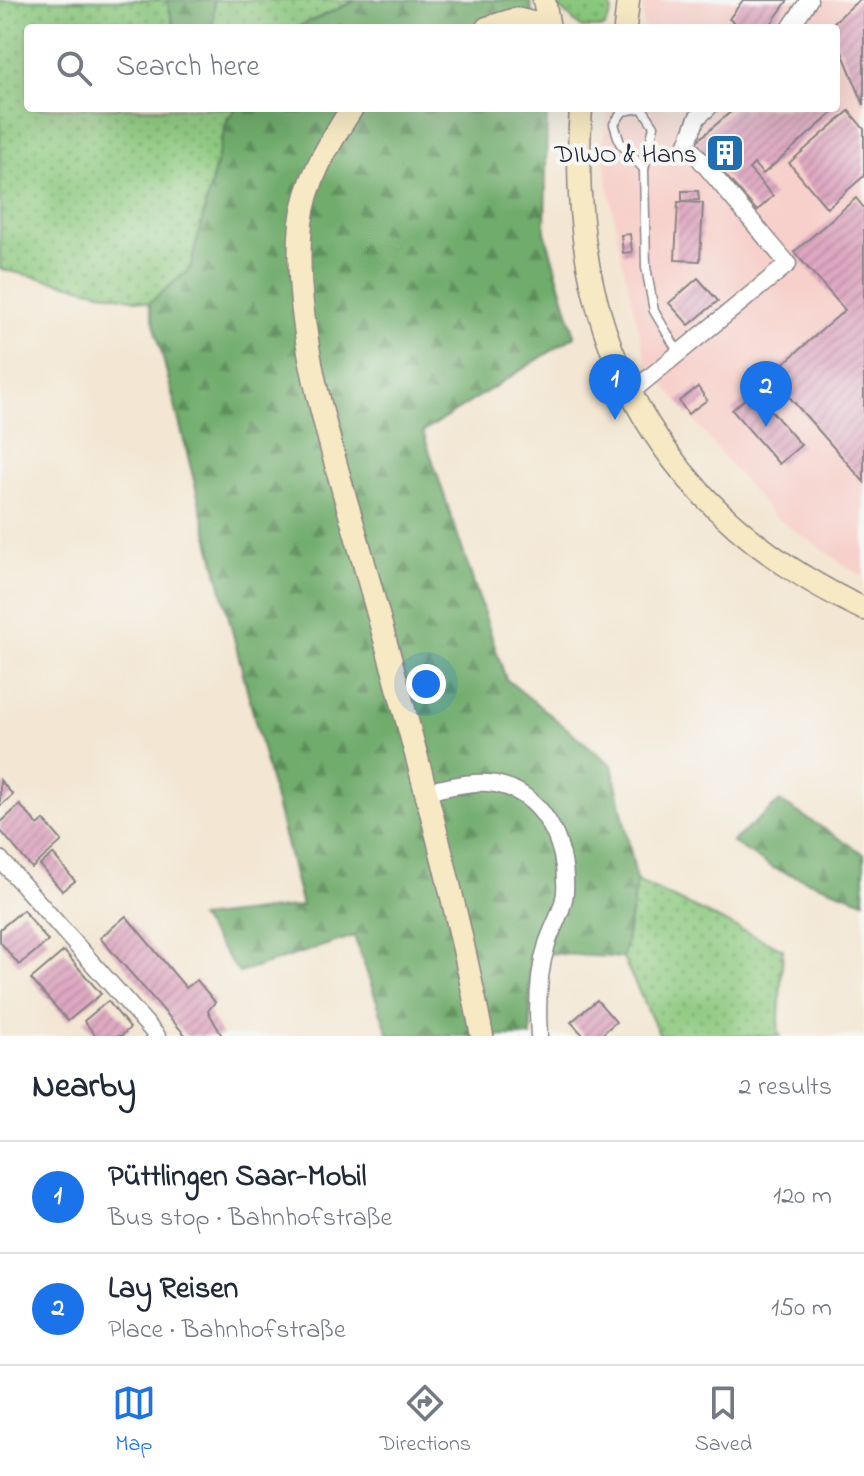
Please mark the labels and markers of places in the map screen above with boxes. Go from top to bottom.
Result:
building icon: DIWO & Hans [704,132,746,174]
place label: DIWO & Hans [553,137,697,175]
pin: 1 [589,354,641,420]
pin: 2 [740,361,792,427]

